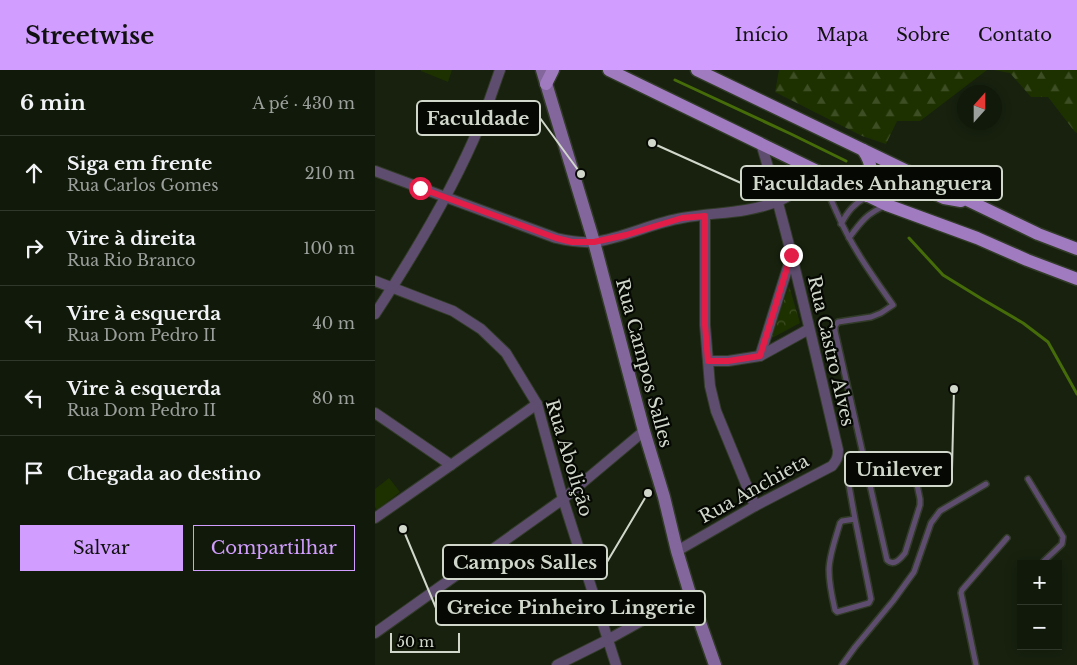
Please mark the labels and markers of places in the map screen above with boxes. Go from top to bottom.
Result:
callout: Faculdade [417,101,540,135]
callout: Faculdades Anhanguera [741,166,1002,200]
callout: Unilever [845,452,952,486]
callout: Campos Salles [443,545,607,579]
callout: Greice Pinheiro Lingerie [436,591,705,625]

